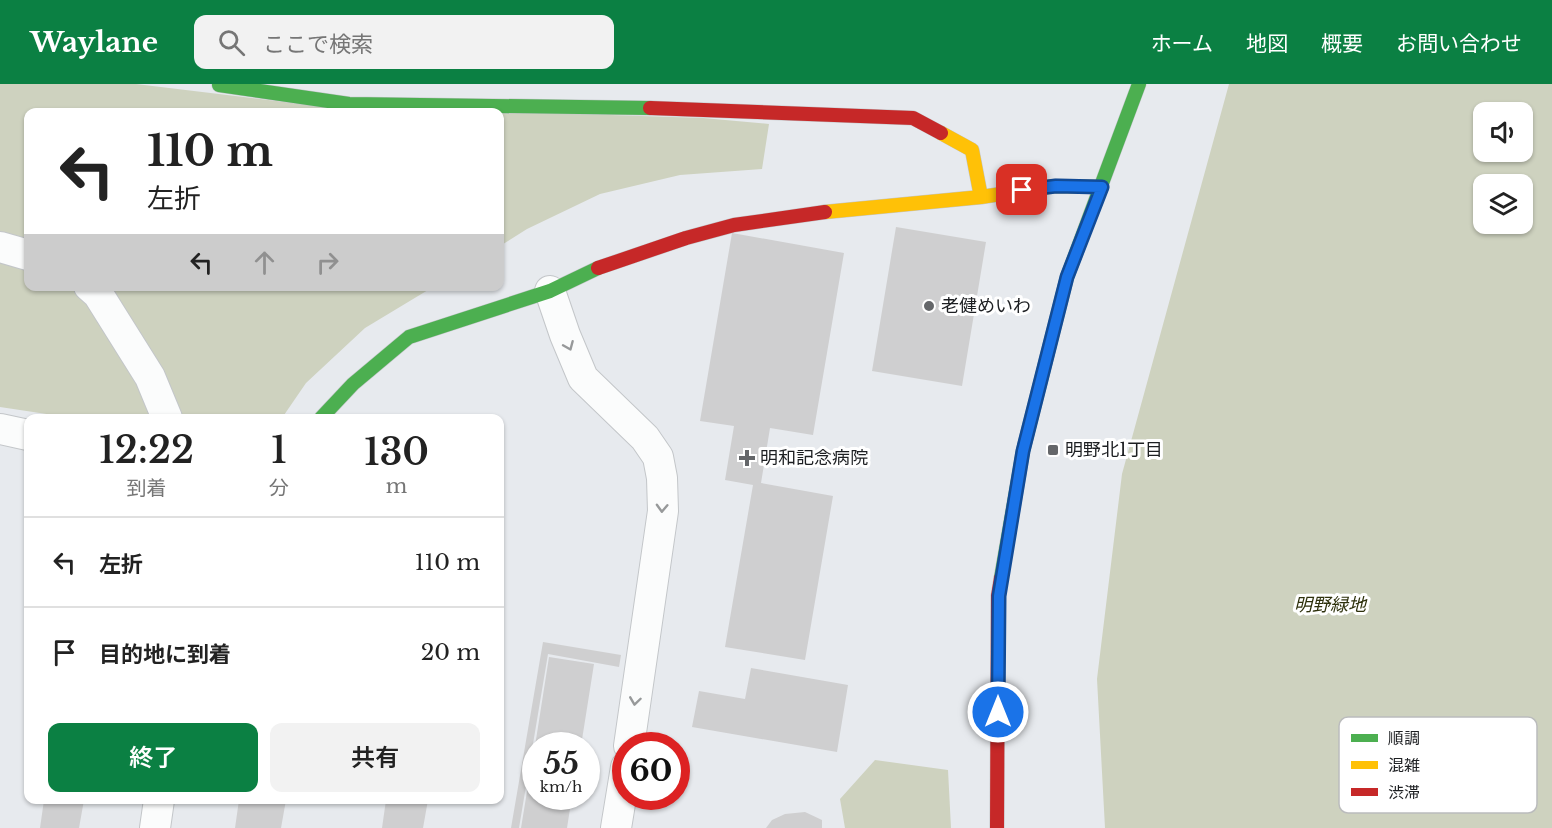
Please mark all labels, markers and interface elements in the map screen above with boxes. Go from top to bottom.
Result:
search box [194,15,614,69]
text: Waylane [30,25,158,60]
icon: search [215,26,248,59]
text: ここで検索 [263,31,373,58]
text: ホーム [1151,31,1213,57]
text: 地図 [1246,31,1288,57]
text: 概要 [1321,31,1363,57]
text: お問い合わせ [1396,31,1522,57]
map controls [1473,102,1533,234]
button: sound [1473,102,1533,162]
text: 110 m [147,125,273,177]
icon: left [48,132,126,210]
pin [996,164,1047,215]
icon: arrive [1005,173,1038,206]
button: layers [1473,174,1533,234]
text: 左折 [147,182,201,215]
icon: left [185,246,218,279]
icon: ahead [248,246,281,279]
icon: right [311,246,344,279]
place label: 老健めいわ [941,295,1031,317]
marker: 老健めいわ [922,299,936,313]
one-way arrow [562,340,574,351]
text: 12:22 [99,428,194,473]
text: 1 [271,428,287,473]
text: 130 [364,430,429,475]
place label: 明野北1丁目 [1065,439,1163,461]
marker: 明野北1丁目 [1046,443,1060,457]
place label: 明和記念病院 [760,447,868,469]
marker: 明和記念病院 [738,449,756,467]
text: m [386,474,407,498]
text: 到着 [126,476,166,500]
text: 分 [269,476,289,500]
one-way arrow [656,503,669,512]
icon: left [48,546,81,579]
text: 110 m [415,549,480,576]
text: 左折 [99,551,143,578]
park label: 明野緑地 [1294,594,1368,616]
icon: arrive [48,636,81,669]
text: 20 m [421,639,480,666]
text: 目的地に到着 [99,641,231,668]
position arrow [966,680,1030,744]
one-way arrow [630,696,642,705]
legend [1339,717,1537,813]
button: 終了 [48,723,258,792]
button: 共有 [270,723,480,792]
text: 順調 [1388,728,1420,748]
speed limit sign: 60 [612,732,690,810]
text: 55 [543,745,579,782]
text: 混雑 [1388,755,1420,775]
text: km/h [540,777,582,796]
text: 渋滞 [1388,782,1420,802]

